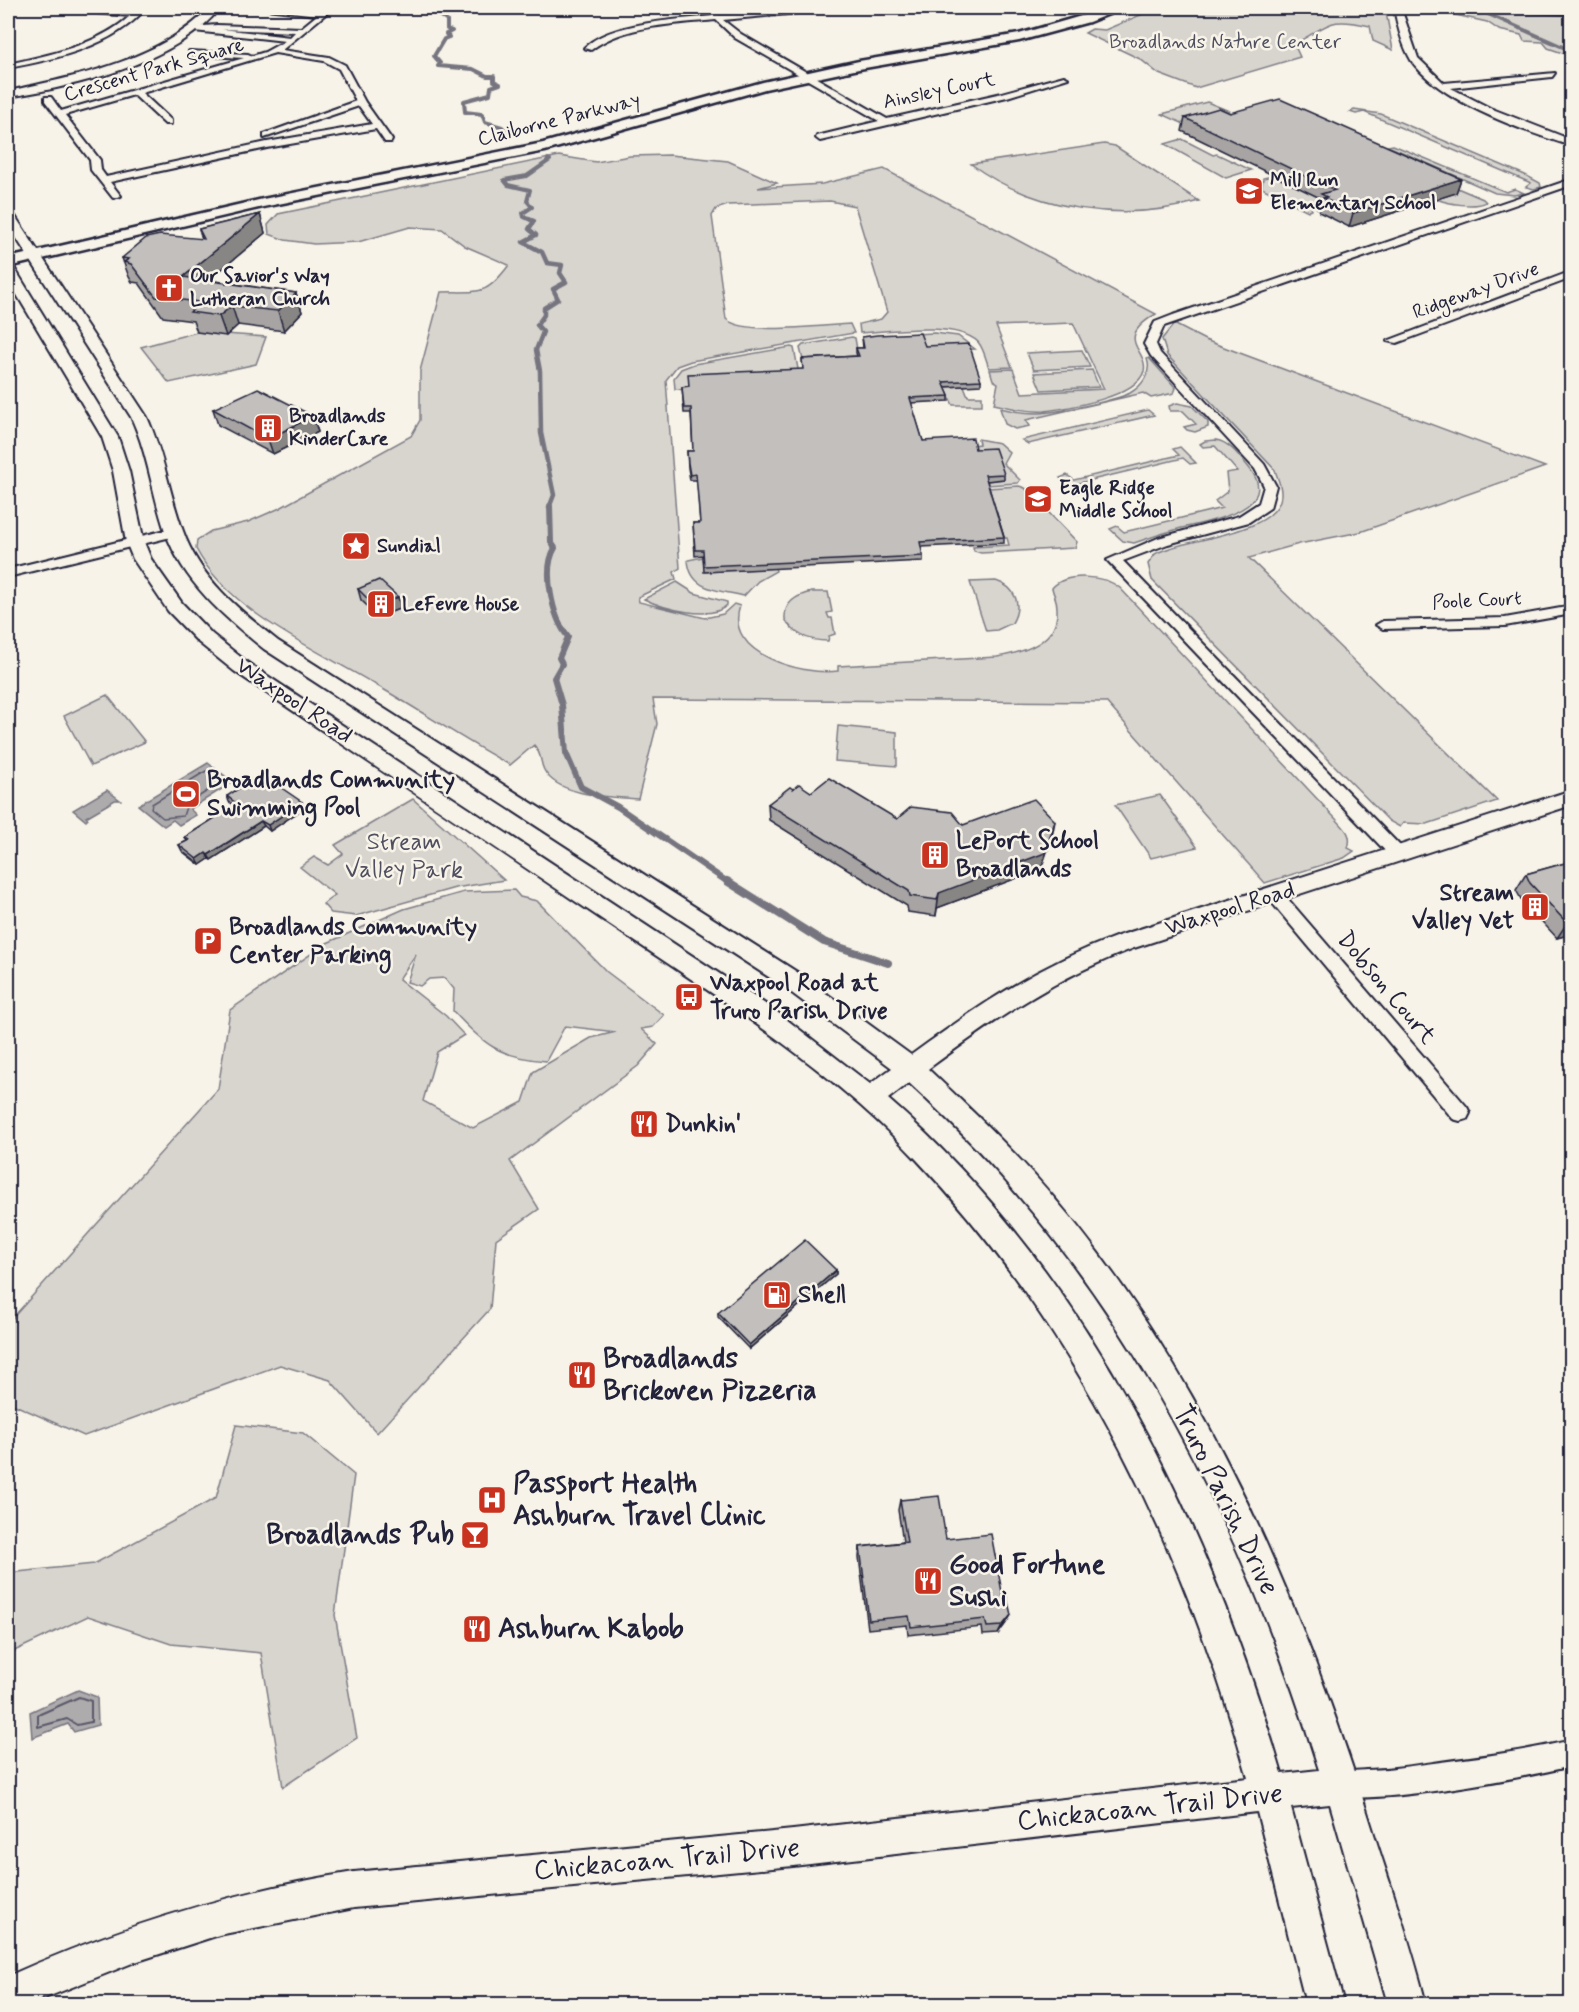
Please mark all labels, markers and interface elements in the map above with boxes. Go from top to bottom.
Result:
park label: Broadlands Nature Center [1109,29,1342,56]
street label: Crescent Park Square [61,31,247,109]
street label: Ainsley Court [880,66,998,116]
street label: Claiborne Parkway [475,87,643,153]
place label: Mill Run Elementary School [1270,167,1436,217]
school or university icon: Mill Run Elementary School [1233,175,1265,207]
street label: Ridgeway Drive [1409,256,1543,327]
place label: Our Savior's Way Lutheran Church [190,263,331,313]
church icon: Our Savior's Way Lutheran Church [153,272,185,304]
place label: Broadlands KinderCare [289,403,389,453]
building icon: Broadlands KinderCare [252,412,284,444]
place label: Eagle Ridge Middle School [1059,475,1172,525]
school or university icon: Eagle Ridge Middle School [1022,483,1054,515]
place icon: Sundial [340,530,372,562]
place label: Sundial [377,533,441,560]
street label: Poole Court [1432,585,1522,617]
building icon: LeFevre House [365,588,397,620]
place label: LeFevre House [402,591,520,618]
street label: Waxpool Road [230,651,358,751]
place label: Broadlands Community Swimming Pool [207,765,455,827]
sports icon: Broadlands Community Swimming Pool [170,778,202,810]
place label: LePort School Broadlands [956,826,1099,885]
park label: Stream Valley Park [345,827,463,886]
building icon: LePort School Broadlands [919,839,951,871]
street label: Waxpool Road [1161,874,1299,944]
place label: Stream Valley Vet [1412,878,1515,937]
building icon: Stream Valley Vet [1519,891,1551,923]
place label: Broadlands Community Center Parking [229,912,477,974]
parking icon: Broadlands Community Center Parking [192,925,224,957]
street label: Dobson Court [1330,925,1442,1051]
place label: Waxpool Road at Truro Parish Drive [709,968,888,1027]
bus stop icon: Waxpool Road at Truro Parish Drive [673,981,705,1013]
restaurant icon: Dunkin' [628,1108,660,1140]
place label: Dunkin' [665,1109,741,1140]
fuel station icon: Shell [761,1279,793,1311]
place label: Shell [798,1280,846,1311]
place label: Broadlands Brickoven Pizzeria [603,1341,817,1410]
restaurant icon: Broadlands Brickoven Pizzeria [566,1359,598,1391]
street label: Truro Parish Drive [1163,1399,1287,1601]
place label: Passport Health Ashburn Travel Clinic [513,1466,766,1535]
hospital icon: Passport Health Ashburn Travel Clinic [476,1484,508,1516]
place label: Broadlands Pub [266,1517,454,1554]
bar icon: Broadlands Pub [459,1519,491,1551]
place label: Good Fortune Sushi [949,1547,1105,1616]
restaurant icon: Good Fortune Sushi [912,1565,944,1597]
place label: Ashburn Kabob [498,1611,684,1648]
restaurant icon: Ashburn Kabob [461,1613,493,1645]
street label: Chickacoan Trail Drive [1015,1776,1285,1840]
street label: Chickacoan Trail Drive [532,1830,802,1890]

